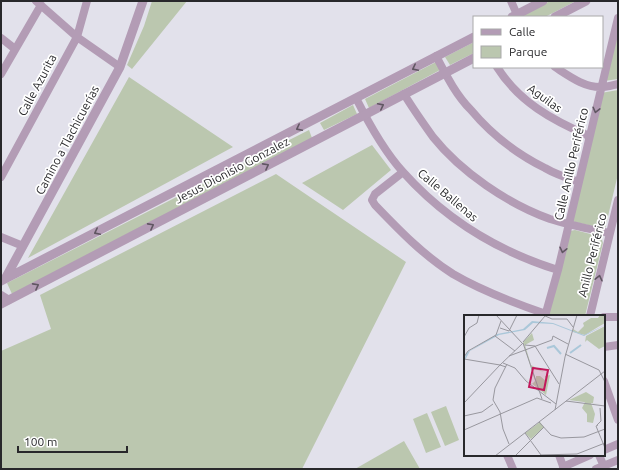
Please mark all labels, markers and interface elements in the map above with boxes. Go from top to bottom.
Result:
legend [473,16,603,68]
text: Calle [509,25,535,38]
text: Parque [509,45,547,58]
street label: Calle Azurita [15,52,59,118]
one-way arrow [411,63,419,70]
street label: Aguilas [525,81,565,115]
street label: Camino a Tlachicuerías [33,83,101,197]
one-way arrow [377,103,385,110]
street label: Calle Anillo Periférico [552,106,590,222]
one-way arrow [592,106,601,113]
one-way arrow [296,123,304,131]
street label: Jesus Dionisio Gonzalez [173,134,292,206]
one-way arrow [262,163,269,170]
street label: Calle Ballenas [415,166,481,224]
street label: Anillo Periférico [575,212,609,298]
one-way arrow [147,223,154,230]
one-way arrow [93,227,101,235]
one-way arrow [559,246,568,253]
one-way arrow [594,275,602,281]
one-way arrow [31,283,39,291]
inset map [464,315,605,456]
scale bar [18,428,127,454]
text: 100 m [24,435,57,448]

